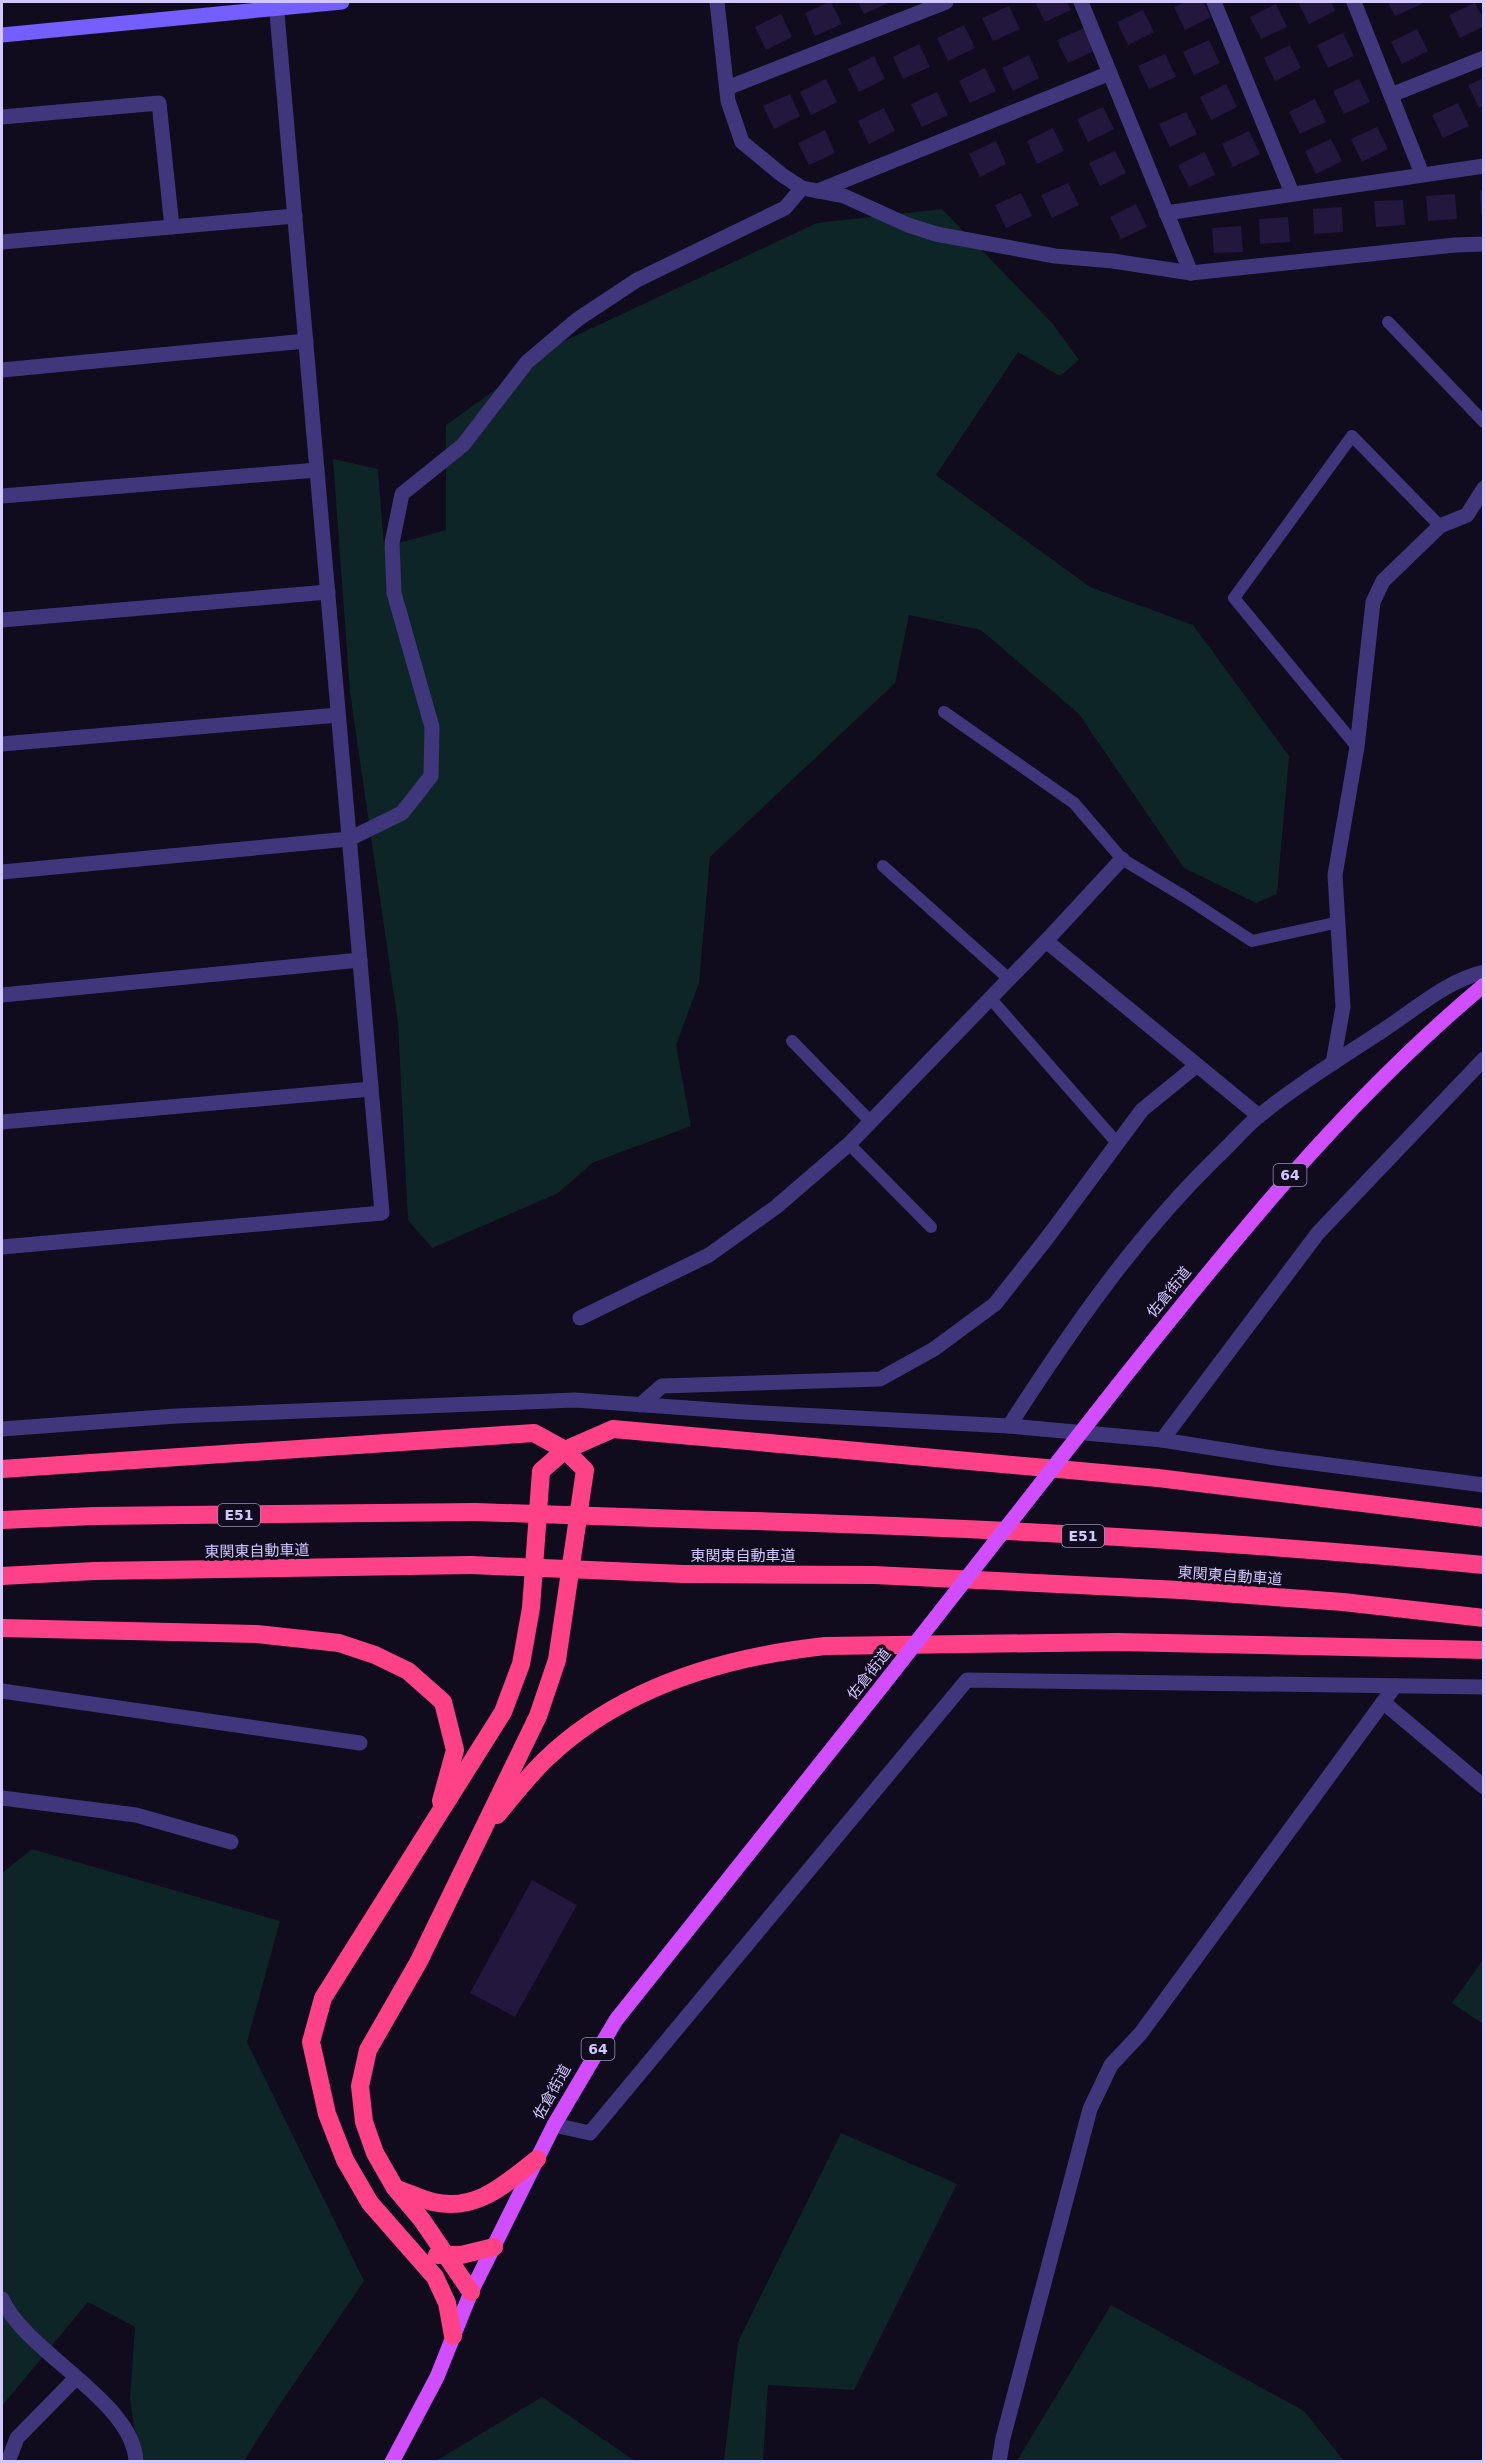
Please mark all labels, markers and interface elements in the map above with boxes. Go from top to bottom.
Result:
road number: 64 [1274,1164,1306,1186]
street label: 佐倉街道 [1143,1263,1195,1321]
road number: E51 [218,1504,260,1526]
road number: E51 [1062,1525,1104,1547]
street label: 東関東自動車道 [204,1541,310,1561]
street label: 東関東自動車道 [690,1547,796,1565]
street label: 東関東自動車道 [1177,1563,1283,1589]
street label: 佐倉街道 [843,1645,895,1703]
road number: 64 [582,2038,614,2060]
street label: 佐倉街道 [530,2061,574,2123]

